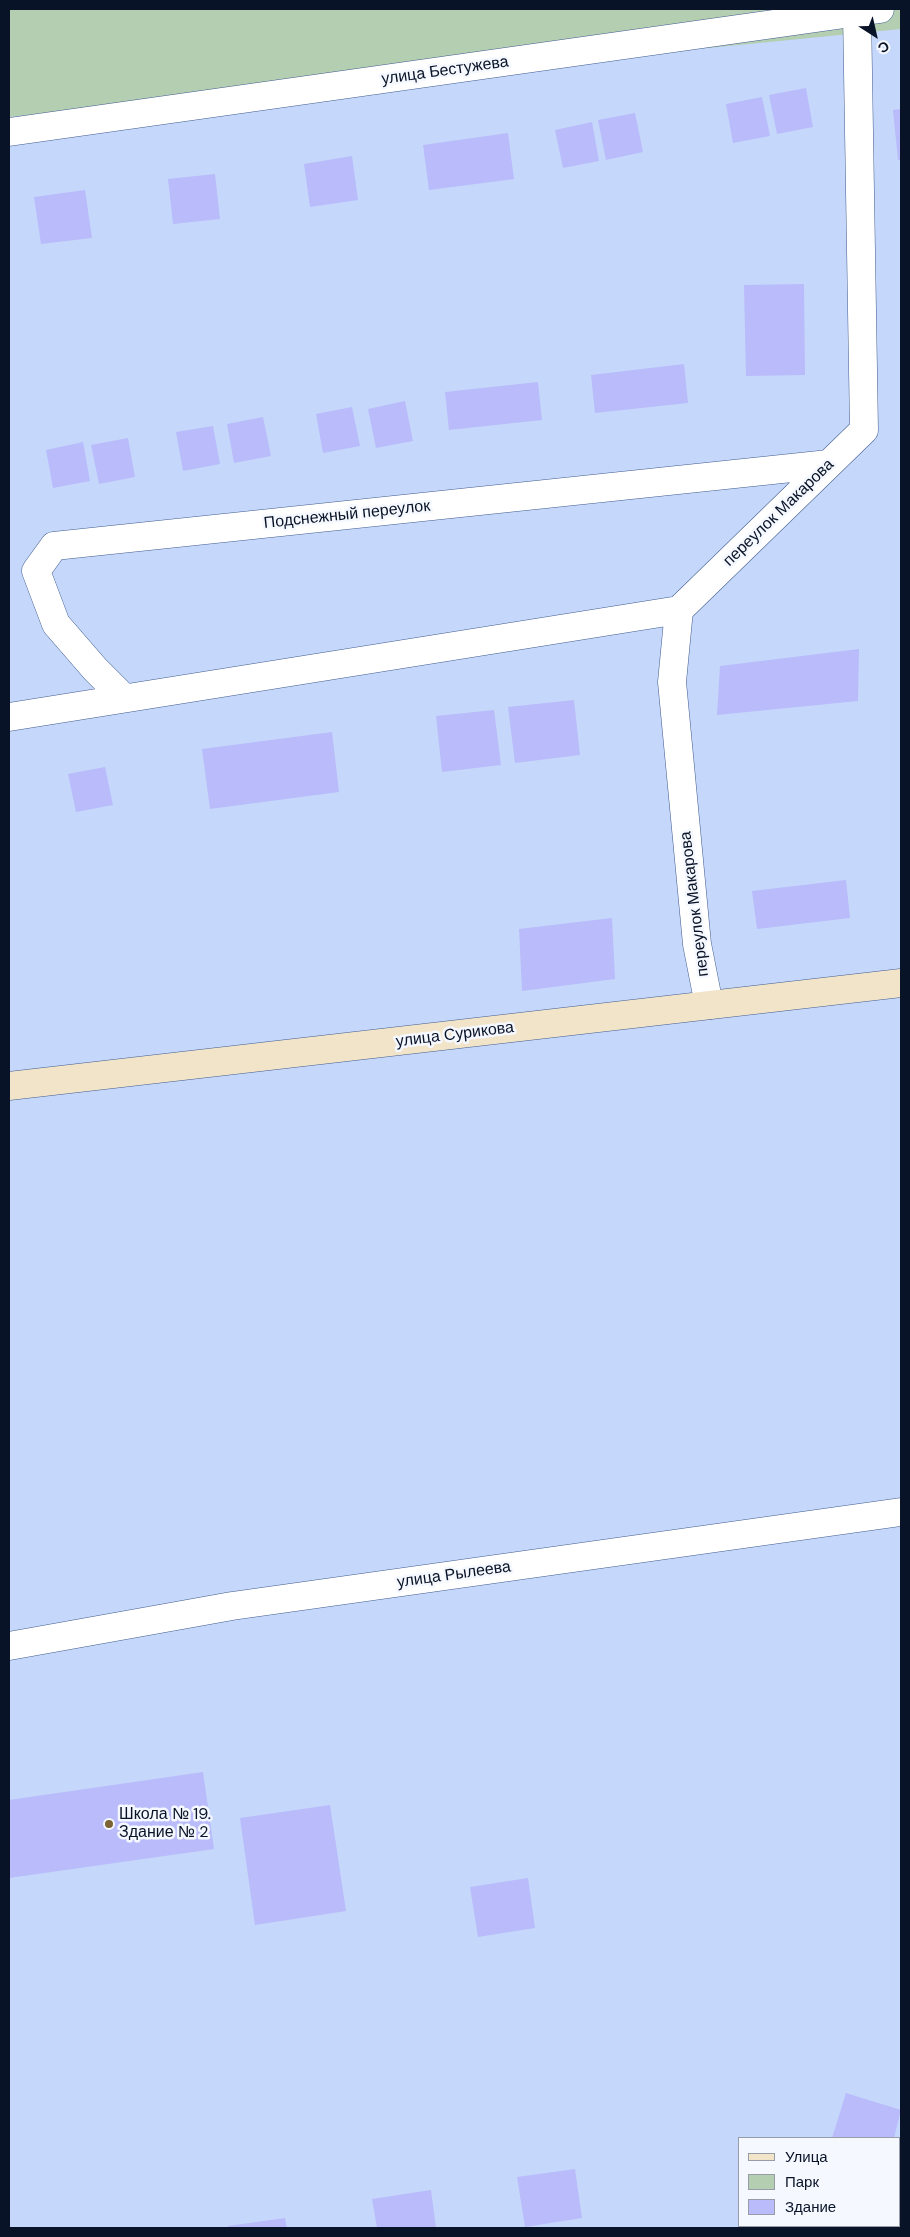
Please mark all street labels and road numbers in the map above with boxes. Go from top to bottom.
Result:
street label: улица Бестужева [380,53,510,89]
street label: переулок Макарова [720,455,838,571]
street label: Подснежный переулок [263,497,431,533]
street label: переулок Макарова [677,830,713,978]
street label: улица Сурикова [395,1018,515,1052]
street label: улица Рылеева [396,1558,512,1592]

